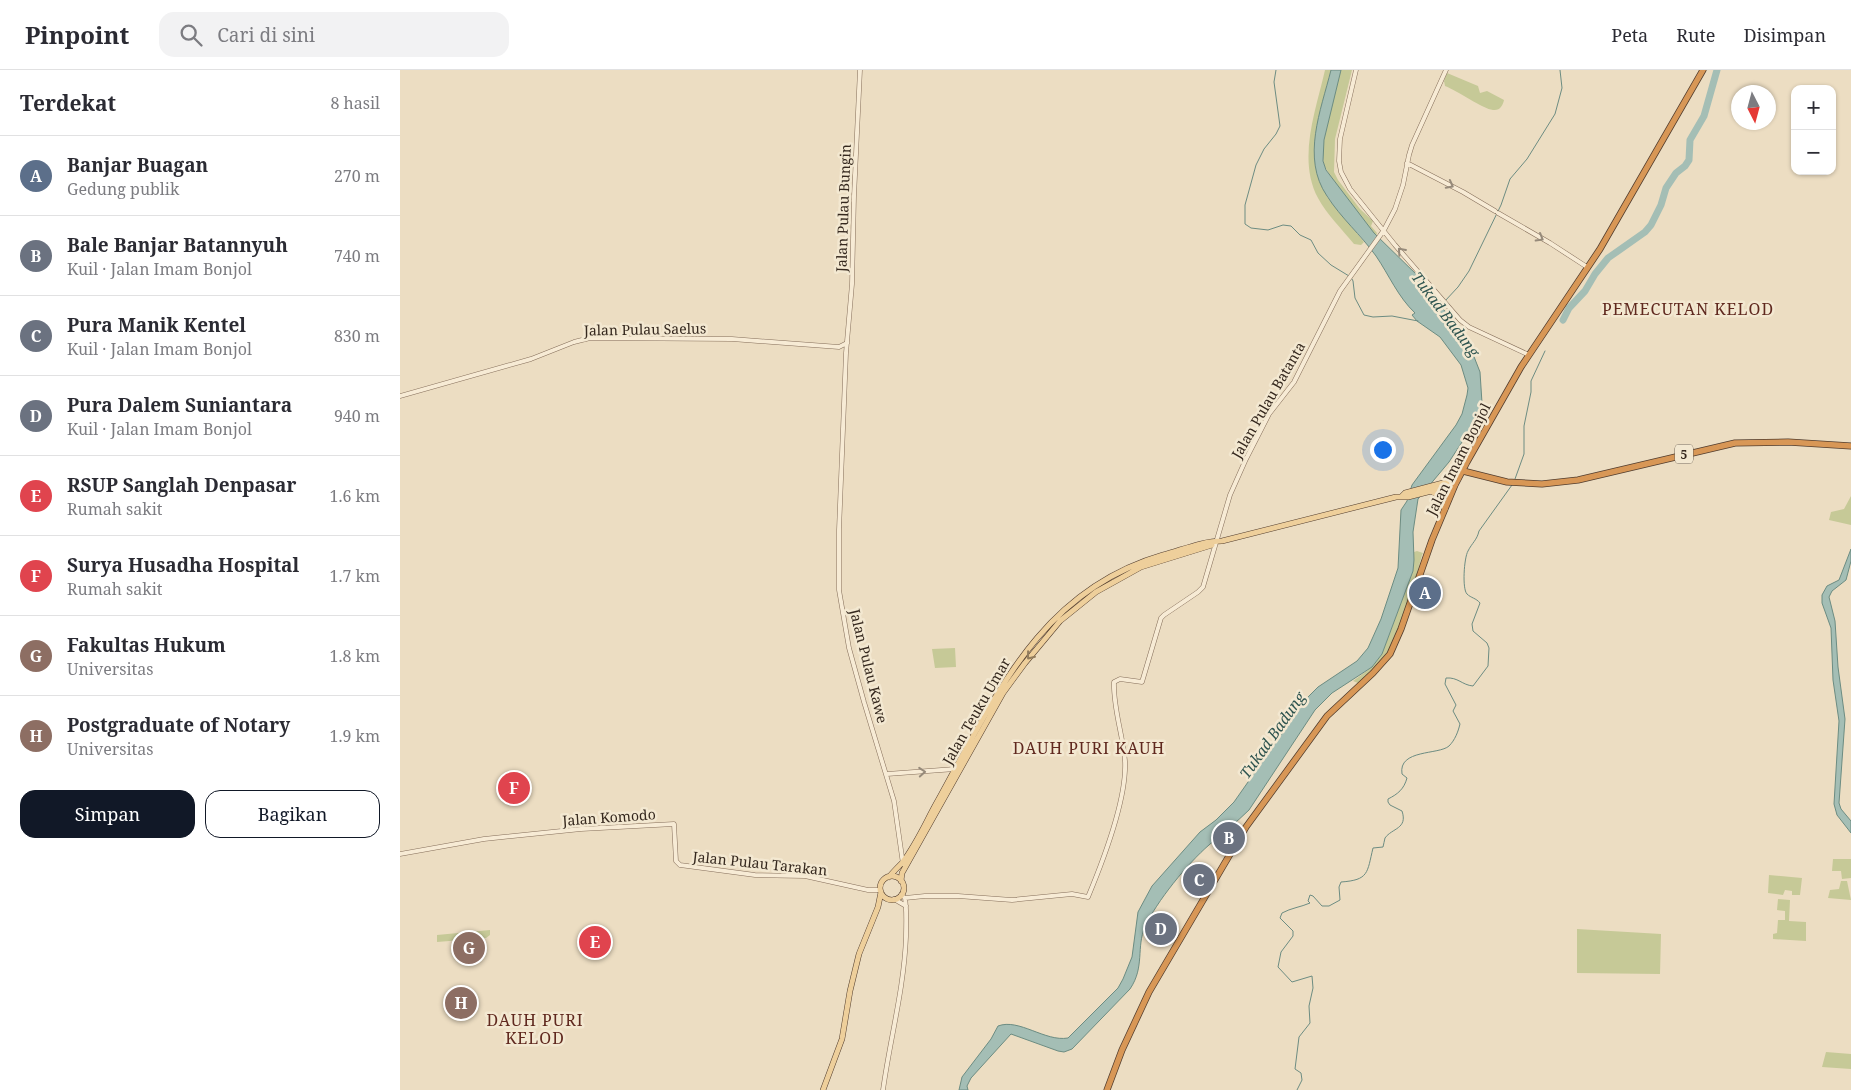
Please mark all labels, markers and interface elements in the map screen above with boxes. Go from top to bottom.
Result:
search box [159,12,509,57]
text: Pinpoint [25,18,129,51]
icon: search [177,21,205,49]
text: Cari di sini [217,22,315,48]
text: Peta [1611,23,1648,47]
text: Rute [1676,23,1715,47]
text: Disimpan [1743,23,1826,47]
north arrow [1731,85,1776,130]
map controls [1791,85,1836,175]
button: + [1791,85,1836,130]
text: Terdekat [20,89,116,117]
text: 8 hasil [330,92,380,114]
button: − [1791,130,1836,175]
street label: Jalan Pulau Bungin [831,144,855,273]
text: Banjar Buagan [67,152,208,178]
text: A [30,165,42,187]
text: 270 m [334,165,380,187]
text: Gedung publik [67,178,179,200]
one-way arrow [1445,179,1454,189]
one-way arrow [1535,231,1544,241]
text: Bale Banjar Batannyuh [67,232,288,258]
text: B [31,245,41,267]
text: 740 m [334,245,380,267]
one-way arrow [1398,248,1407,257]
text: Kuil · Jalan Imam Bonjol [67,258,252,280]
water label: Tukad Badung [1407,267,1485,361]
district label: PEMECUTAN KELOD [1602,298,1774,320]
text: Pura Manik Kentel [67,312,246,338]
street label: Jalan Pulau Saelus [583,318,706,340]
text: C [31,325,41,347]
text: 830 m [334,325,380,347]
text: Kuil · Jalan Imam Bonjol [67,338,252,360]
street label: Jalan Pulau Batanta [1226,338,1309,463]
text: Pura Dalem Suniantara [67,392,292,418]
street label: Jalan Imam Bonjol [1421,399,1495,519]
text: D [30,405,42,427]
text: 940 m [334,405,380,427]
text: Kuil · Jalan Imam Bonjol [67,418,252,440]
your location [1370,437,1396,463]
road number: 5 [1675,444,1693,464]
text: RSUP Sanglah Denpasar [67,472,296,498]
text: E [31,485,41,507]
text: 1.6 km [329,485,380,507]
text: Rumah sakit [67,498,162,520]
text: Surya Husadha Hospital [67,552,299,578]
text: F [31,565,41,587]
text: 1.7 km [329,565,380,587]
pin: A [1409,574,1441,612]
text: Rumah sakit [67,578,162,600]
street label: Jalan Pulau Kawe [845,606,892,725]
text: Fakultas Hukum [67,632,226,658]
text: G [30,645,42,667]
text: 1.8 km [329,645,380,667]
one-way arrow [1027,651,1036,660]
street label: Jalan Teuku Umar [937,654,1015,769]
text: Universitas [67,658,153,680]
water label: Tukad Badung [1235,687,1310,782]
text: Postgraduate of Notary [67,712,290,738]
text: H [29,725,43,747]
text: 1.9 km [329,725,380,747]
district label: DAUH PURI KAUH [1013,737,1165,759]
text: Universitas [67,738,153,760]
one-way arrow [918,766,926,777]
pin: F [498,769,530,807]
button: Simpan [20,790,195,838]
button: Bagikan [205,790,380,838]
street label: Jalan Komodo [561,804,656,830]
pin: B [1213,819,1245,857]
street label: Jalan Pulau Tarakan [691,846,828,880]
pin: C [1183,861,1215,899]
pin: D [1145,910,1177,948]
pin: E [579,923,611,961]
pin: G [453,929,485,967]
pin: H [445,984,477,1022]
district label: DAUH PURI KELOD [486,1009,584,1049]

